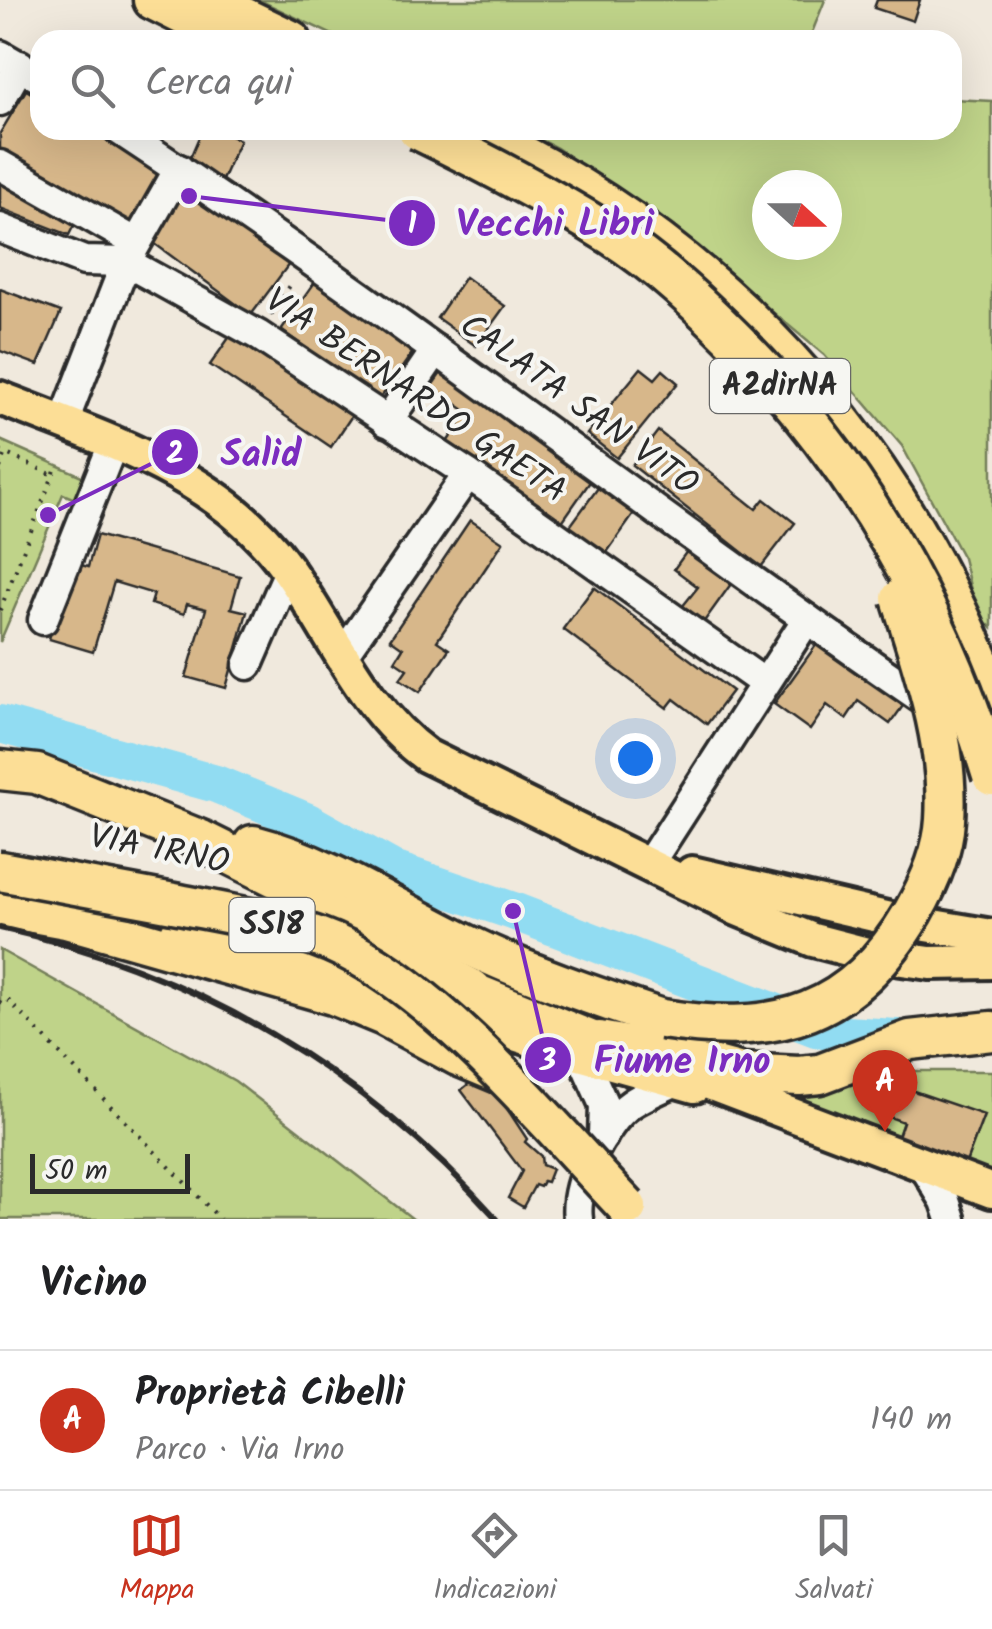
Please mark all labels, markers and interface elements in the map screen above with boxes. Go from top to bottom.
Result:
search box [30,30,962,140]
text: Cerca qui [145,55,293,115]
icon: search [65,58,120,113]
north arrow [752,170,842,260]
callout: Vecchi Libri [387,189,674,257]
text: Vecchi Libri [456,196,655,256]
text: 1 [407,201,417,249]
street label: VIA BERNARDO GAETA [252,275,578,519]
street label: CALATA SAN VITO [447,300,709,512]
road number: A2dirNA [710,359,850,413]
callout: Salid [150,418,321,486]
text: Salid [221,426,303,486]
text: 2 [166,431,184,479]
your location [610,733,661,784]
street label: VIA IRNO [84,810,234,892]
road number: SS18 [230,898,314,952]
callout: Fiume Irno [523,1026,790,1094]
text: Fiume Irno [593,1033,771,1093]
text: 3 [539,1038,556,1086]
pin: A [852,1050,918,1132]
scale bar [30,1149,190,1194]
text: 50 m [45,1149,108,1194]
text: Vicino [40,1251,147,1318]
text: Proprietà Cibelli [135,1365,405,1425]
text: A [62,1395,83,1446]
text: 140 m [870,1395,952,1446]
text: Parco · Via Irno [135,1425,345,1476]
tab: Mappa [119,1508,195,1613]
tab: Indicazioni [433,1508,556,1613]
tab: Salvati [795,1508,873,1613]

